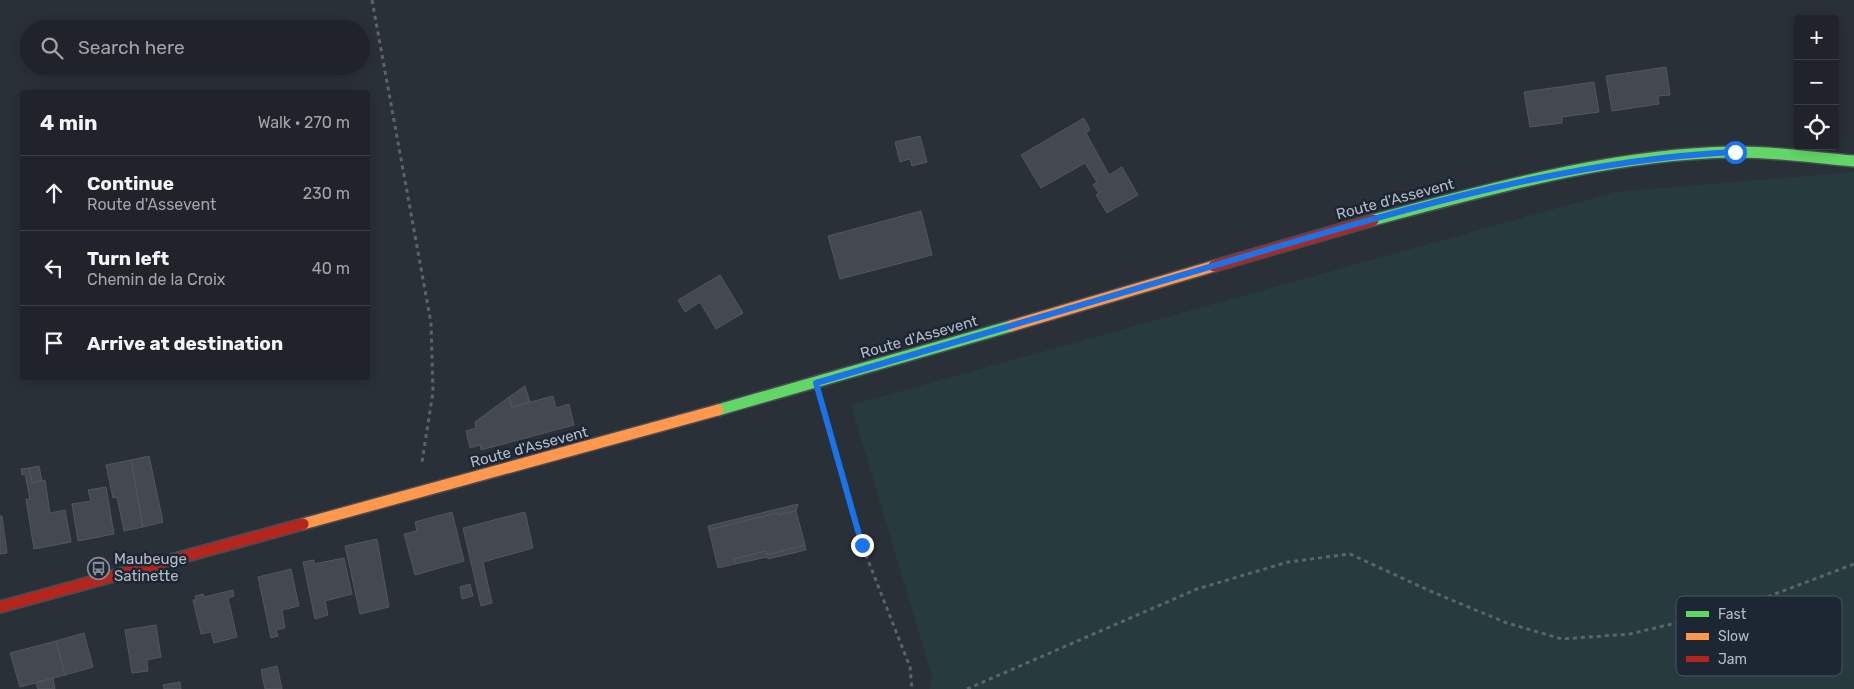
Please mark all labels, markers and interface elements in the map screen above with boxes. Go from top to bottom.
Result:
map controls [1794,15,1839,150]
button: + [1794,15,1839,60]
search box [20,20,370,75]
icon: search [38,34,66,62]
text: Search here [78,36,185,59]
button: − [1794,60,1839,105]
button: locate [1794,105,1839,150]
text: 4 min [40,110,98,135]
text: Walk · 270 m [258,113,350,132]
route start [1724,141,1747,164]
text: Continue [87,172,174,195]
street label: Route d'Assevent [1334,175,1456,223]
icon: ahead [40,179,68,207]
text: 230 m [303,184,350,203]
text: Route d'Assevent [87,195,216,214]
text: Turn left [87,247,169,270]
icon: left [40,254,68,282]
text: 40 m [312,259,350,278]
text: Chemin de la Croix [87,270,225,289]
street label: Route d'Assevent [858,312,980,362]
icon: arrive [40,329,68,357]
text: Arrive at destination [87,332,283,355]
street label: Route d'Assevent [468,423,590,471]
route end [851,534,874,557]
place label: Maubeuge Satinette [114,550,187,585]
bus stop icon: Maubeuge Satinette [86,556,110,580]
legend [1676,596,1842,676]
text: Fast [1718,606,1747,623]
text: Slow [1718,628,1749,645]
text: Jam [1718,651,1747,668]

